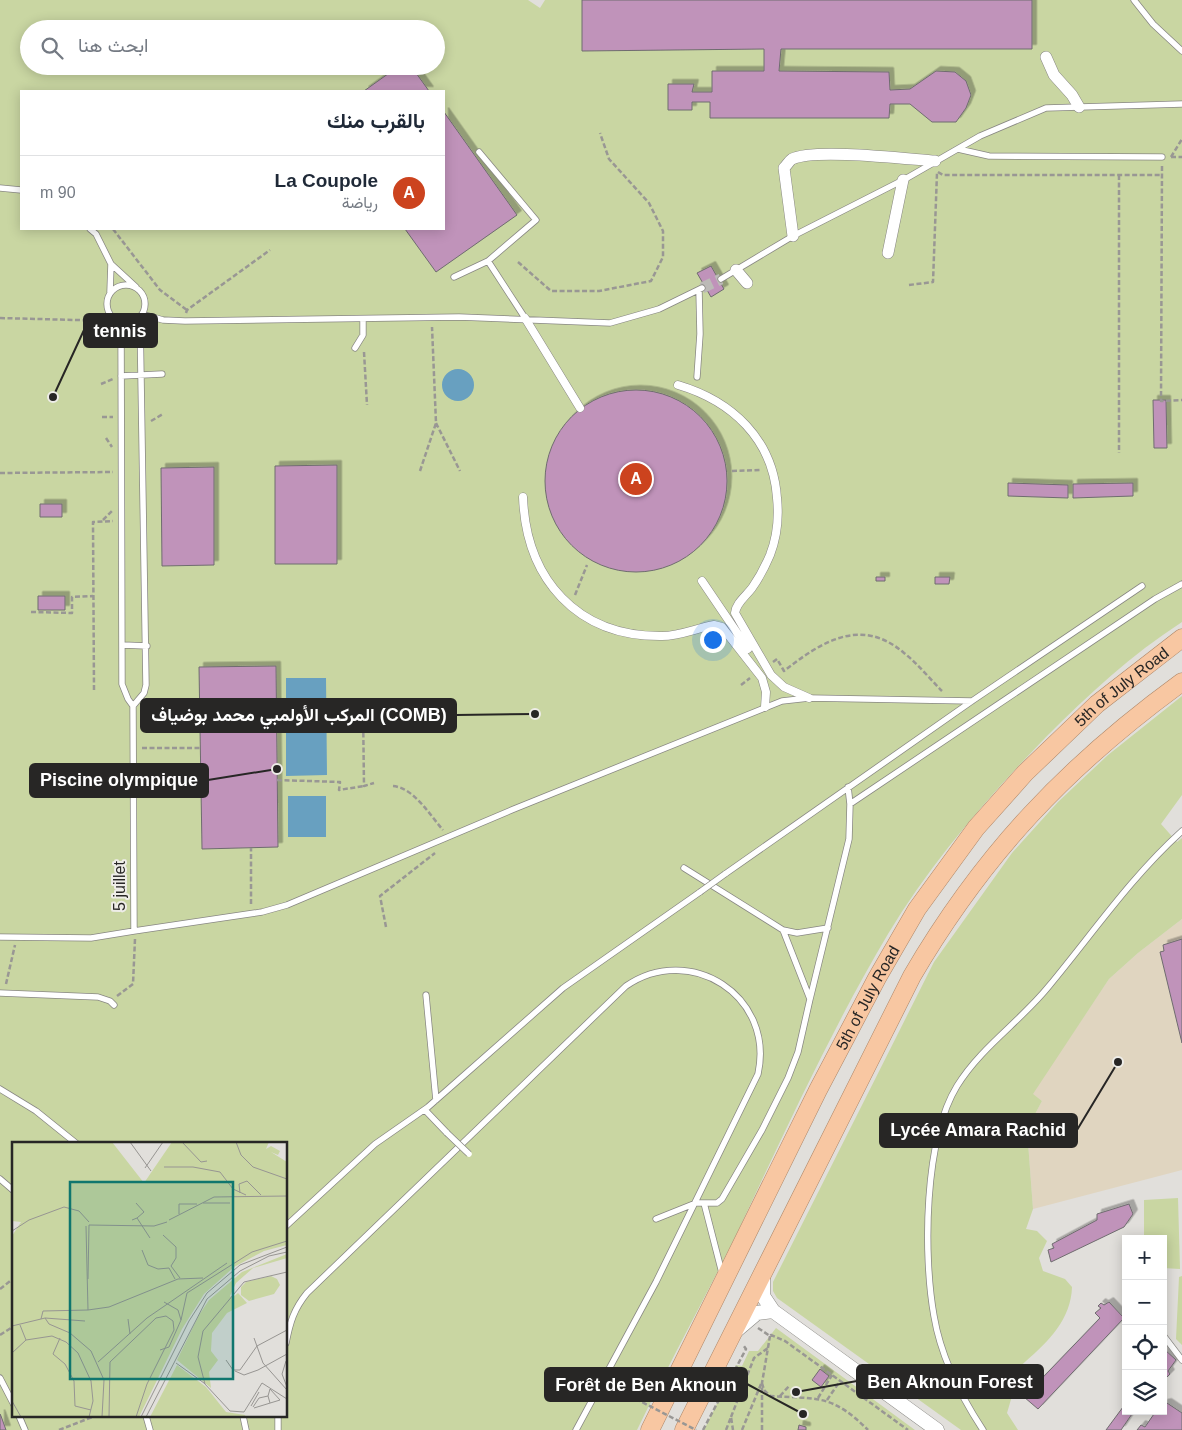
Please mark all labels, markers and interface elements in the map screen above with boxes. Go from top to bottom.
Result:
search box [20,20,445,75]
icon: search [38,34,66,62]
text: ابحث هنا [78,35,148,56]
text: بالقرب منك [327,109,425,132]
text: La Coupole [275,170,378,191]
text: 90 m [40,184,76,201]
text: A [403,184,415,201]
text: رياضة [342,194,378,211]
callout: tennis [84,314,157,347]
text: tennis [93,321,147,341]
pin: A [620,460,652,498]
your location [700,627,726,653]
street label: 5th of July Road [1071,644,1171,730]
callout: المركب الأولمبي محمد بوضياف (COMB) [141,699,456,732]
text: المركب الأولمبي محمد بوضياف (COMB) [151,705,447,730]
callout: Piscine olympique [30,764,208,797]
text: Piscine olympique [40,770,198,790]
street label: 5 juillet [111,861,128,911]
street label: 5th of July Road [832,943,902,1052]
callout: Lycée Amara Rachid [880,1114,1077,1147]
text: Lycée Amara Rachid [890,1120,1066,1140]
inset map [12,1142,288,1418]
map controls [1122,1235,1167,1415]
button: + [1122,1235,1167,1280]
button: − [1122,1280,1167,1325]
button: locate [1122,1325,1167,1370]
callout: Ben Aknoun Forest [857,1365,1043,1398]
callout: Forêt de Ben Aknoun [545,1368,747,1401]
button: layers [1122,1370,1167,1415]
text: Ben Aknoun Forest [867,1372,1033,1392]
text: Forêt de Ben Aknoun [555,1375,737,1395]

